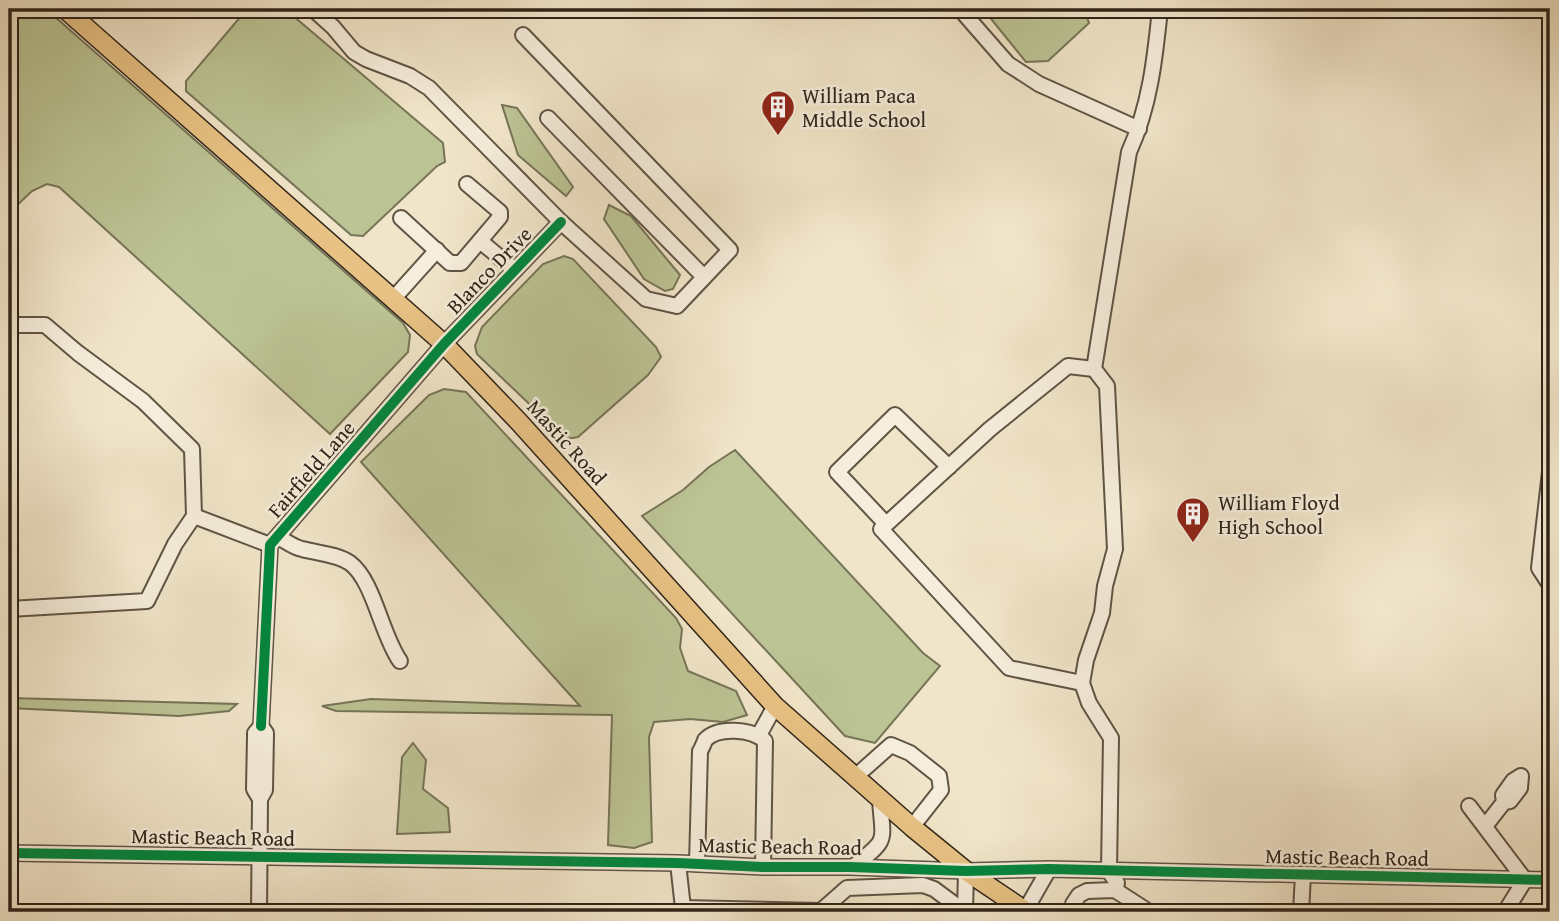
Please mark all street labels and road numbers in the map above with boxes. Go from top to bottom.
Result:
street label: Blanco Drive [439,219,539,321]
street label: Mastic Road [520,392,615,493]
street label: Fairfield Lane [260,413,362,524]
street label: Mastic Beach Road [131,820,296,854]
street label: Mastic Beach Road [698,829,863,863]
street label: Mastic Beach Road [1265,840,1430,874]

